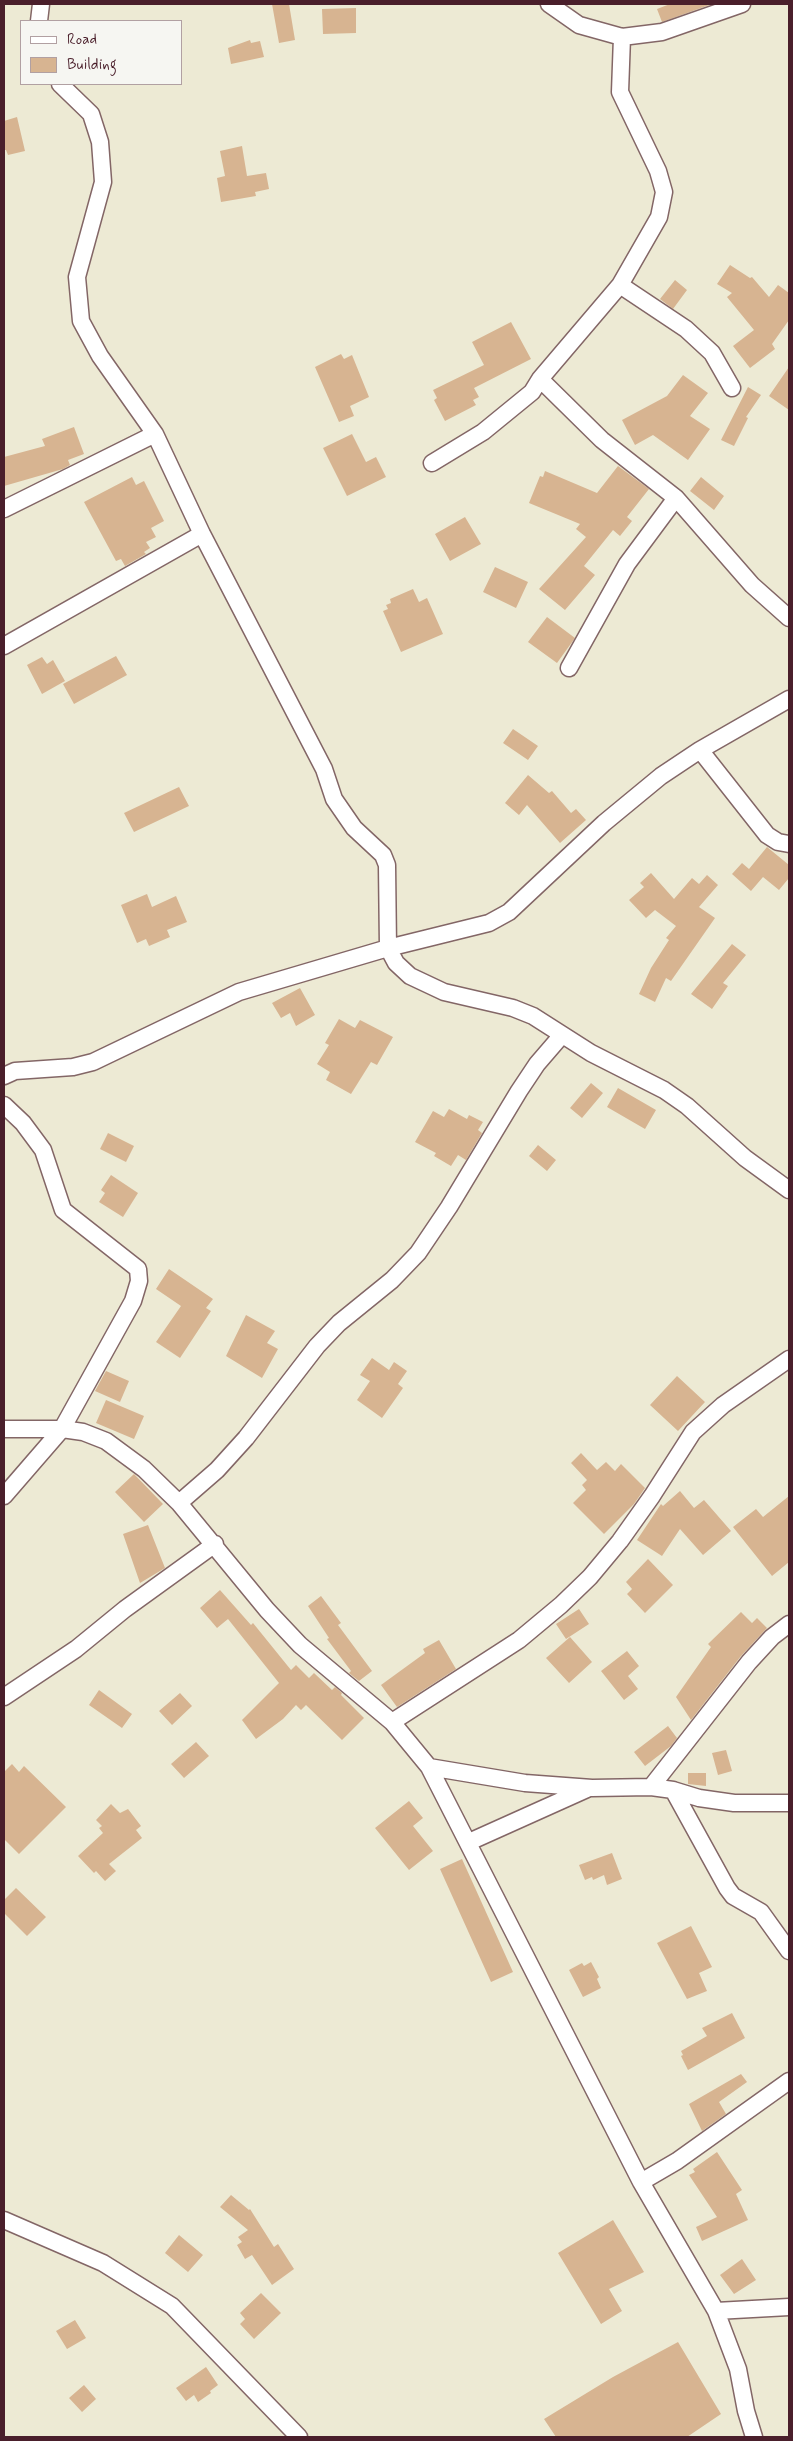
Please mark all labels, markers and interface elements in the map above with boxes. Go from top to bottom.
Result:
legend [20,20,182,85]
text: Road [67,30,97,50]
text: Building [67,55,117,75]

